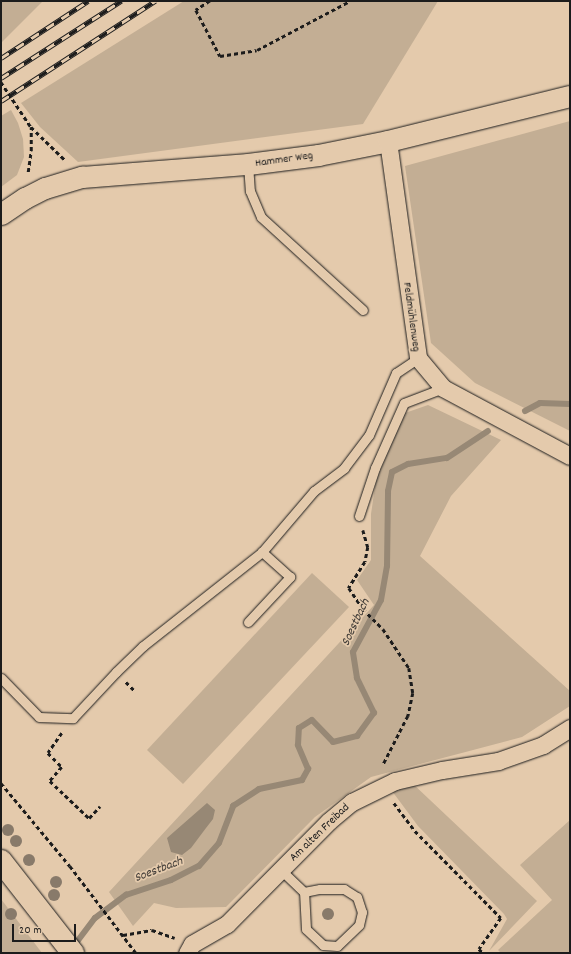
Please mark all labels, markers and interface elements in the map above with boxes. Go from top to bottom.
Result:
street label: Hammer Weg [254,149,314,171]
street label: Feldmühlenweg [399,281,423,353]
water label: Soestbach [339,597,375,649]
street label: Am alten Freibad [287,801,353,865]
water label: Soestbach [133,855,185,887]
scale bar [14,916,78,942]
text: 20 m [19,922,42,939]

